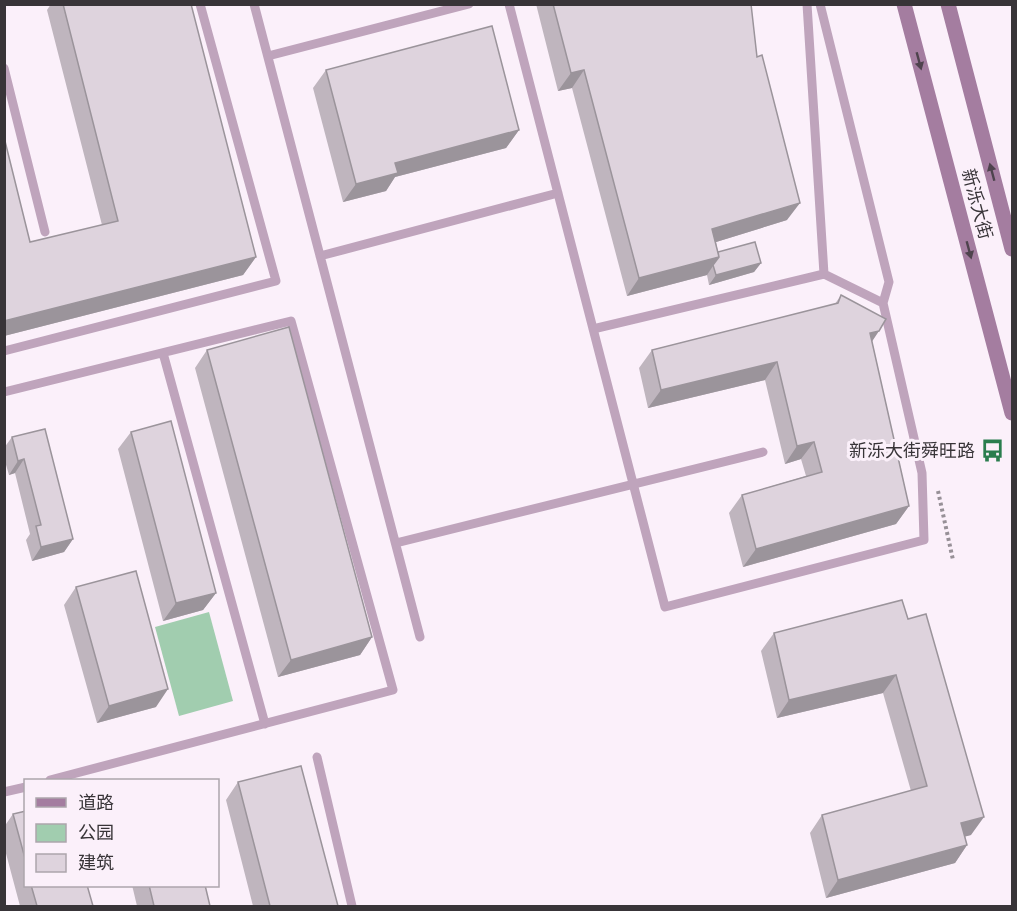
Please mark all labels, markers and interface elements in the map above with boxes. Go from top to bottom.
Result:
one-way arrow [914,52,924,70]
one-way arrow [987,163,996,181]
street label: 新泺大街 [957,166,997,242]
one-way arrow [965,241,974,259]
bus stop icon: 新泺大街舜旺路 [980,438,1006,464]
place label: 新泺大街舜旺路 [849,440,975,462]
legend [24,779,219,887]
text: 道路 [78,792,114,814]
text: 公园 [78,822,114,844]
text: 建筑 [78,852,114,874]

